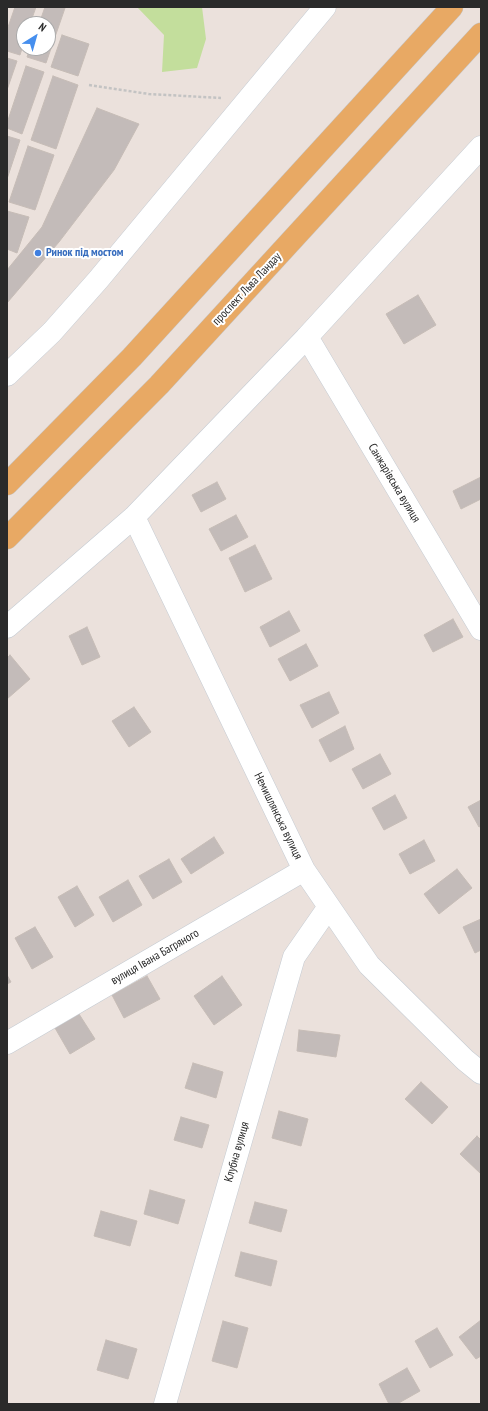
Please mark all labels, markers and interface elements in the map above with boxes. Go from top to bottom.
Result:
north arrow [16,16,56,56]
text: N [36,20,49,35]
place label: Ринок під мостом [46,246,123,260]
marker: Ринок під мостом [33,248,43,258]
street label: проспект Льва Ландау [210,250,284,328]
street label: Санжарівська вулиця [365,441,423,525]
street label: Немишлянська вулиця [251,770,305,862]
street label: вулиця Івана Багряного [108,926,202,988]
street label: Клубна вулиця [222,1120,252,1184]

